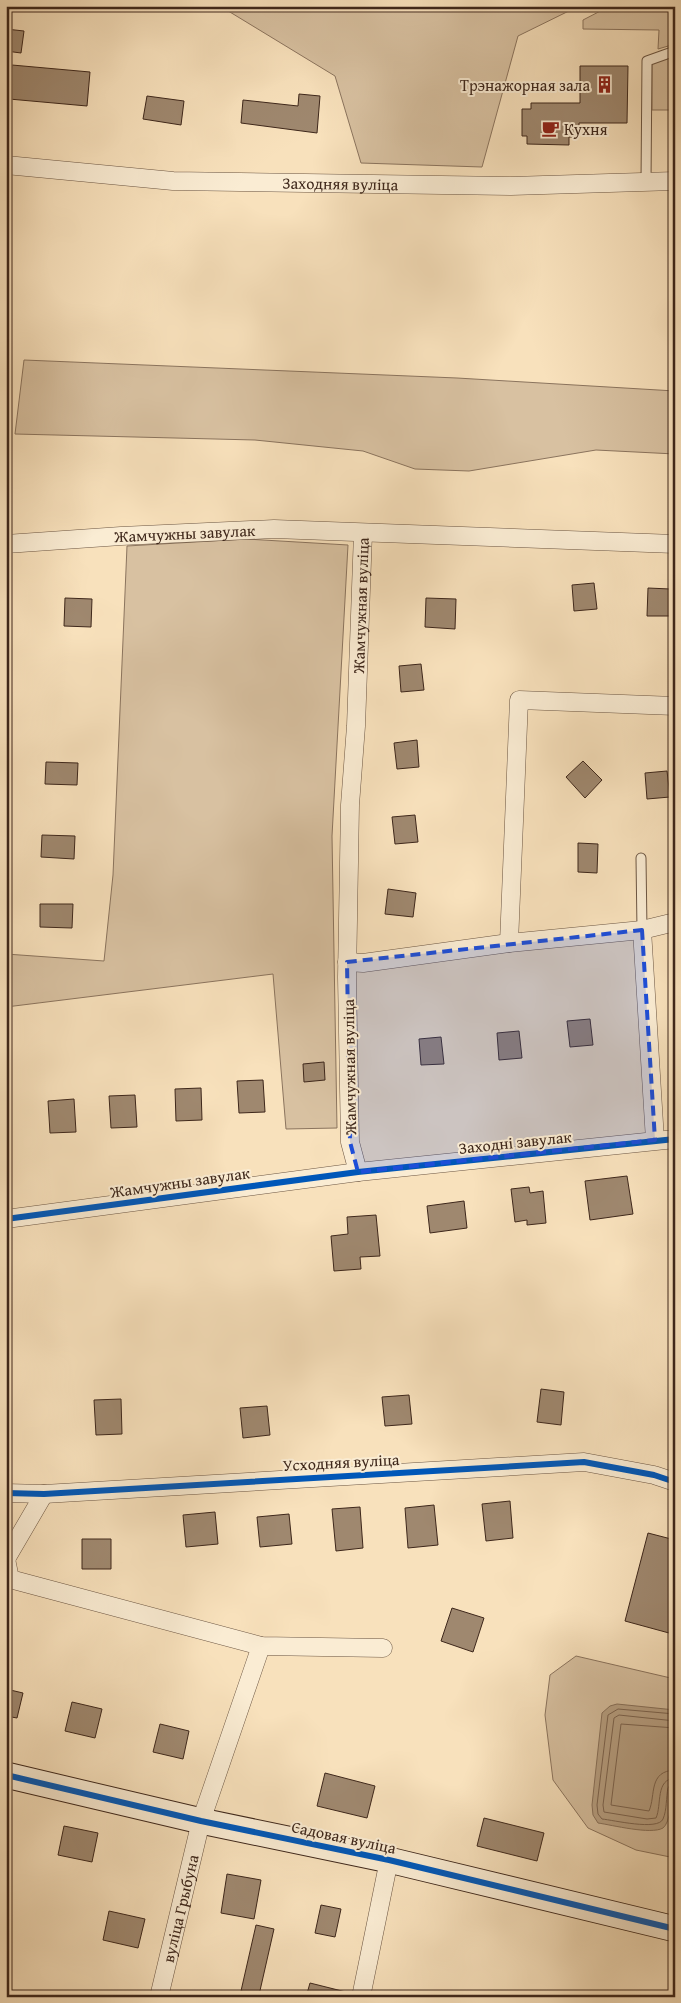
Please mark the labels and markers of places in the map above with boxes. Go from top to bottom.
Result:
place label: Трэнажорная зала [460,73,590,97]
building icon: Трэнажорная зала [594,75,614,95]
place label: Кухня [564,117,608,141]
cafe icon: Кухня [540,119,560,139]

